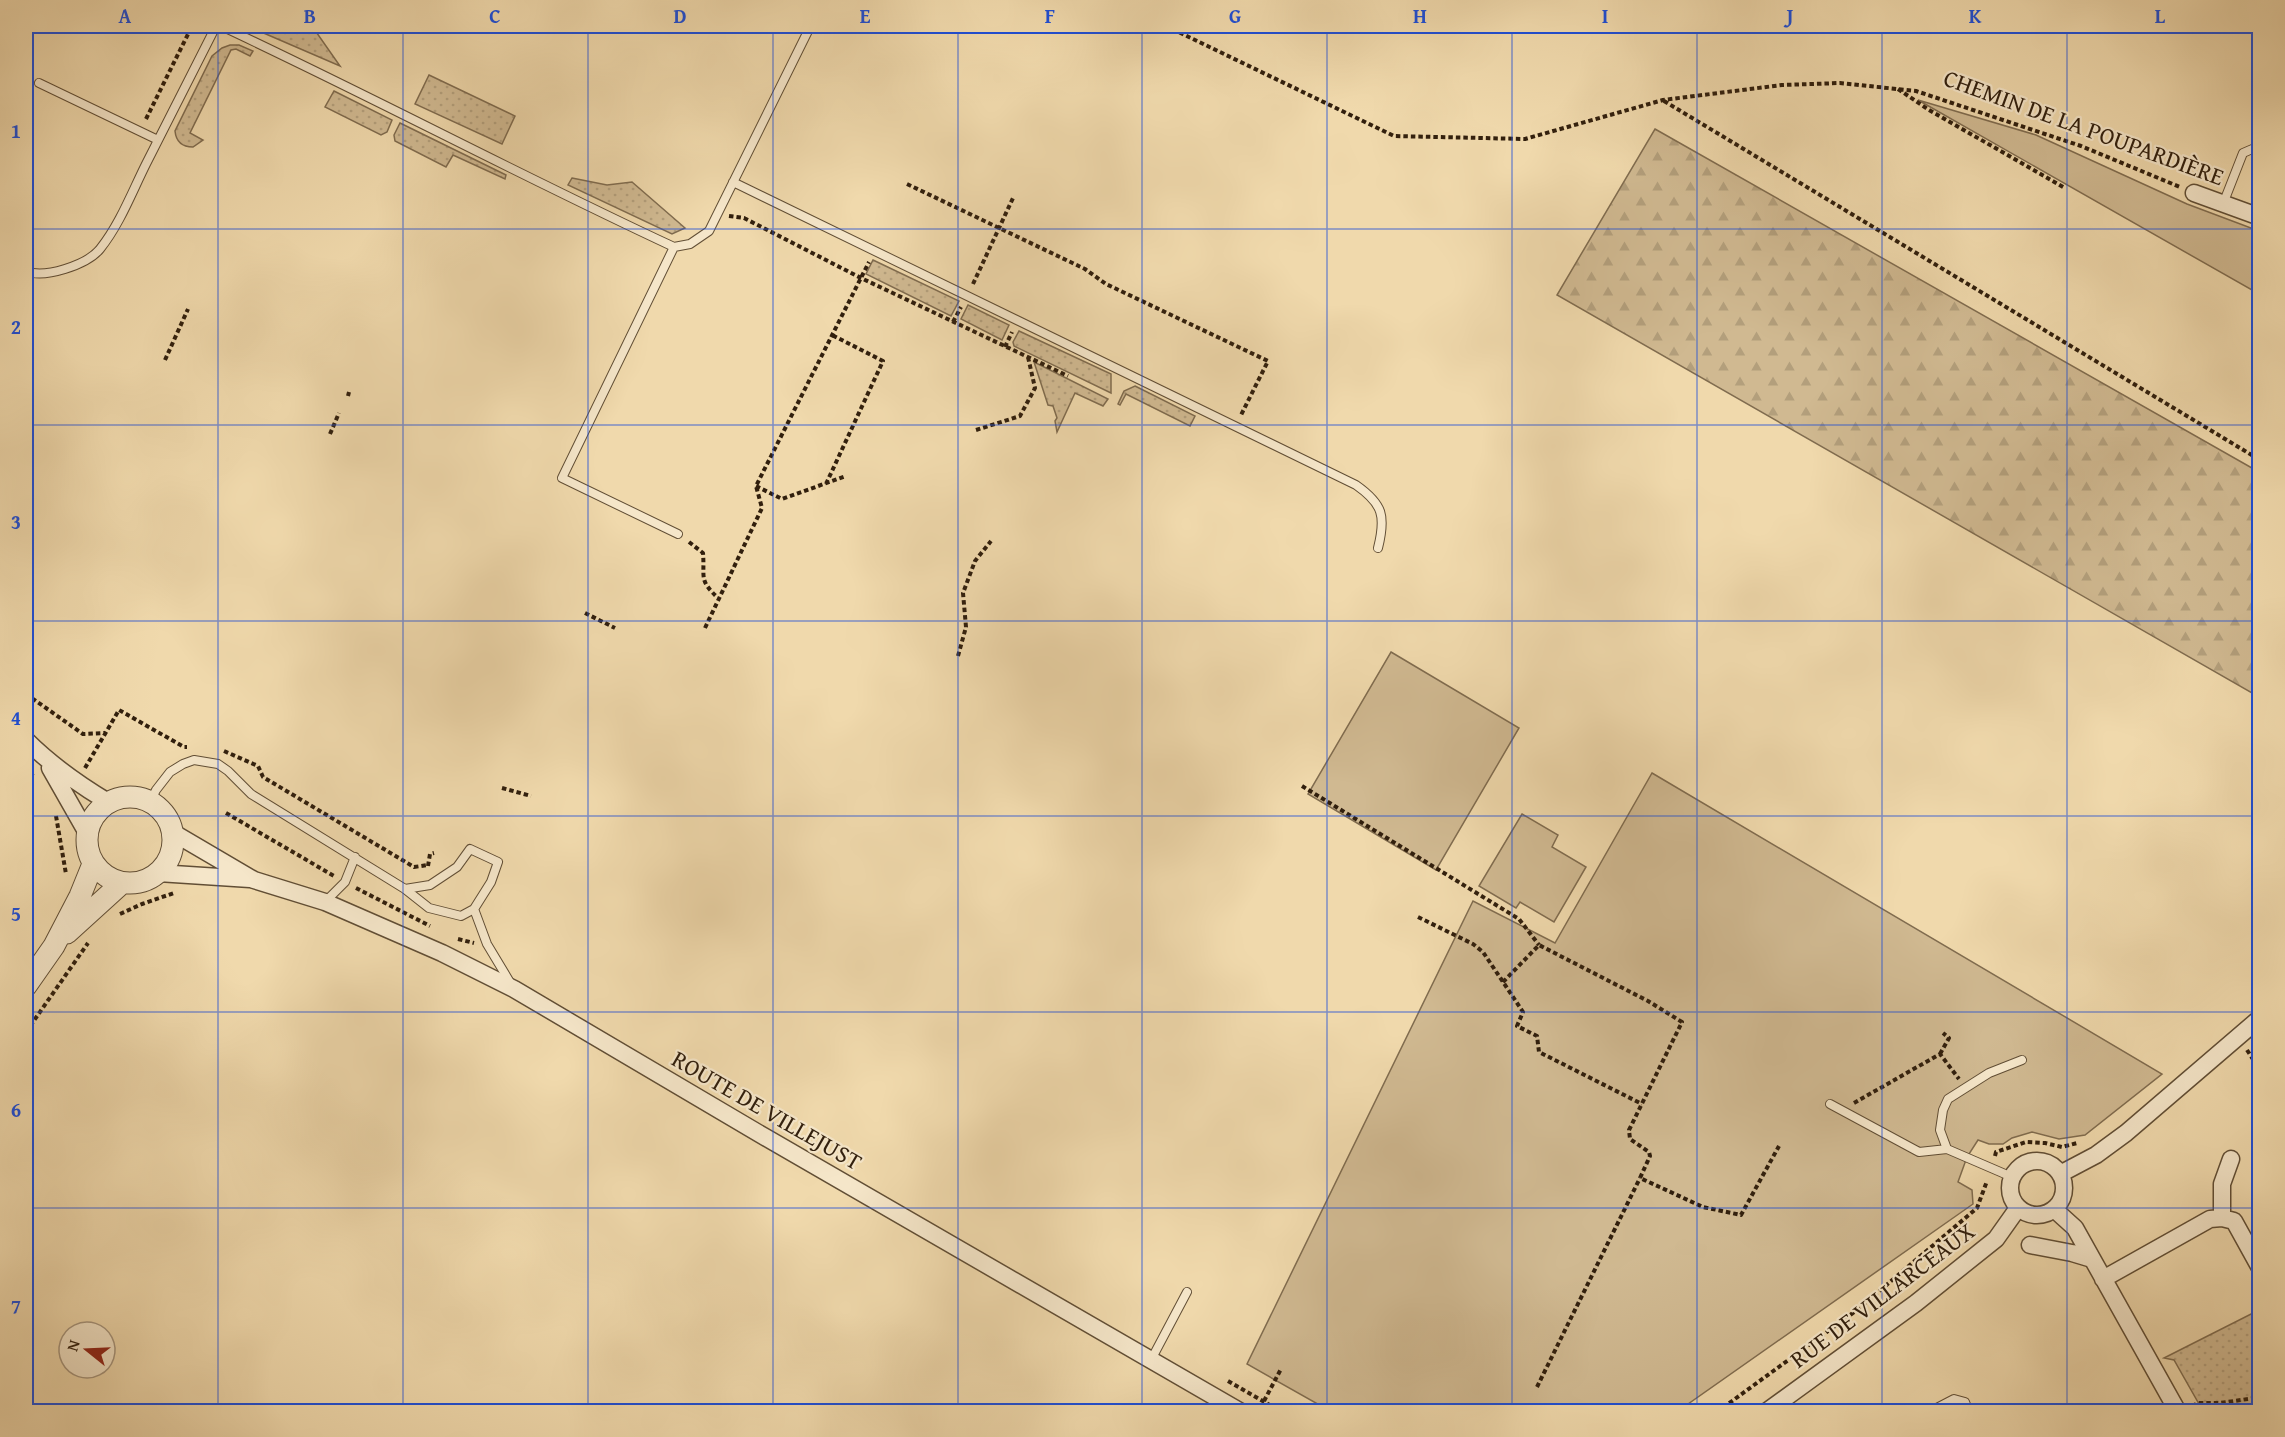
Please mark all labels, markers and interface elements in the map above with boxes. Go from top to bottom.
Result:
text: A [119,1,132,30]
text: B [304,1,316,30]
text: C [489,1,501,30]
text: D [673,1,687,30]
text: E [860,1,871,30]
text: F [1045,1,1055,30]
text: G [1229,1,1241,30]
text: H [1413,1,1427,30]
text: I [1602,1,1608,30]
text: J [1784,1,1794,30]
text: K [1969,1,1982,30]
text: L [2155,1,2166,30]
street label: CHEMIN DE LA POUPARDIÈRE [1939,60,2229,194]
text: 1 [11,116,21,145]
text: 2 [11,312,21,341]
text: 3 [11,507,21,536]
text: 4 [11,703,21,732]
text: 5 [11,899,21,928]
street label: ROUTE DE VILLEJUST [665,1041,869,1179]
text: 6 [11,1095,21,1124]
street label: RUE DE VILLARCEAUX [1782,1214,1982,1376]
text: 7 [11,1291,21,1320]
north arrow [57,1320,117,1380]
text: N [60,1336,86,1354]

